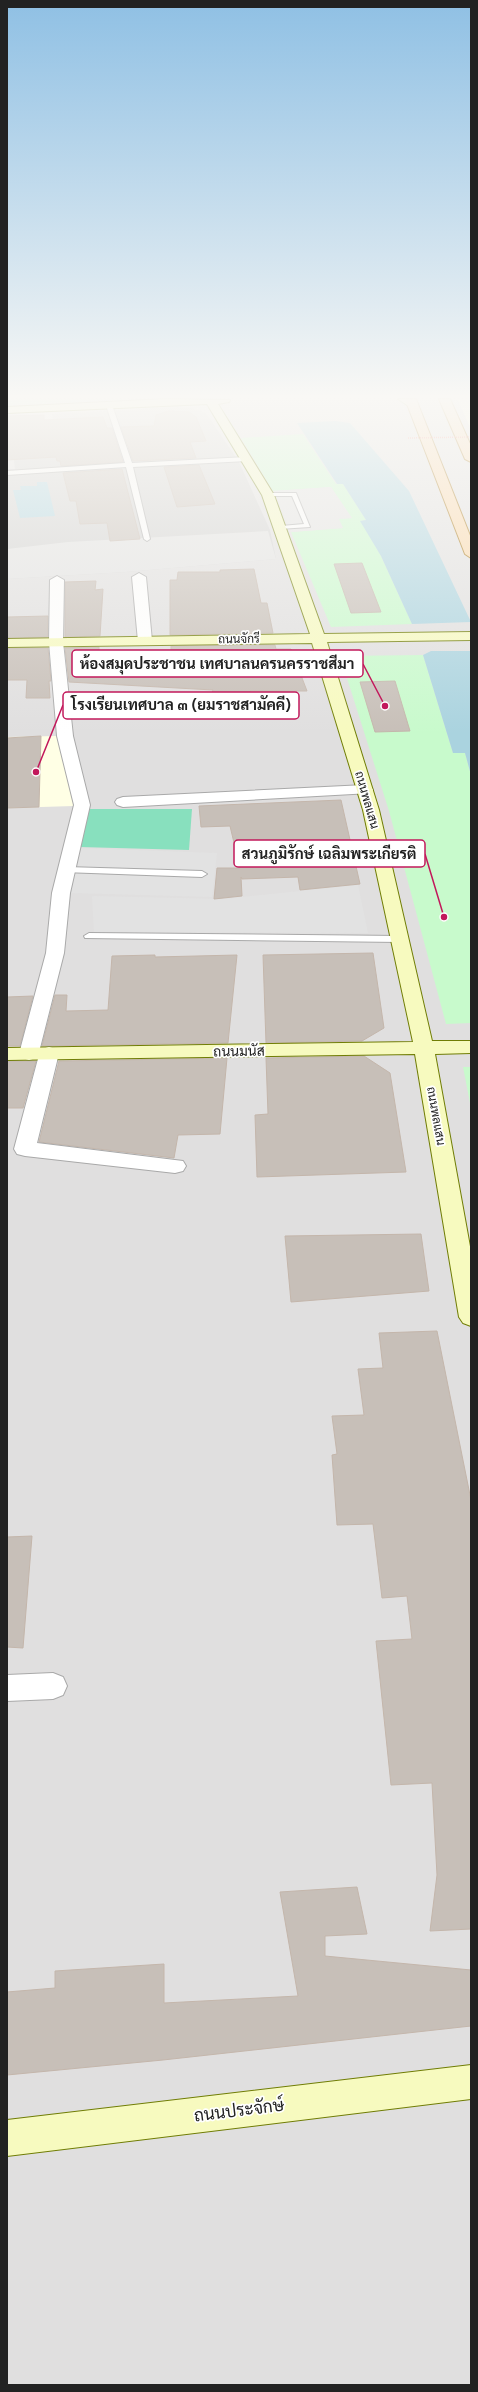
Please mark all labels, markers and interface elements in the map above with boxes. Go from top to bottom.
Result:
street label: ถนนจักรี [218,631,260,646]
callout: ห้องสมุดประชาชน เทศบาลนครนครราชสีมา [72,650,363,677]
text: ห้องสมุดประชาชน เทศบาลนครนครราชสีมา [80,654,354,675]
callout: โรงเรียนเทศบาล ๓ (ยมราชสามัคคี) [63,692,299,719]
text: โรงเรียนเทศบาล ๓ (ยมราชสามัคคี) [70,694,291,714]
street label: ถนนพลแสน [352,770,382,831]
callout: สวนภูมิรักษ์ เฉลิมพระเกียรติ [234,840,425,867]
text: สวนภูมิรักษ์ เฉลิมพระเกียรติ [241,844,417,865]
street label: ถนนมนัส [213,1043,265,1060]
street label: ถนนพลแสน [424,1086,448,1147]
street label: ถนนประจักษ์ [193,2093,286,2125]

